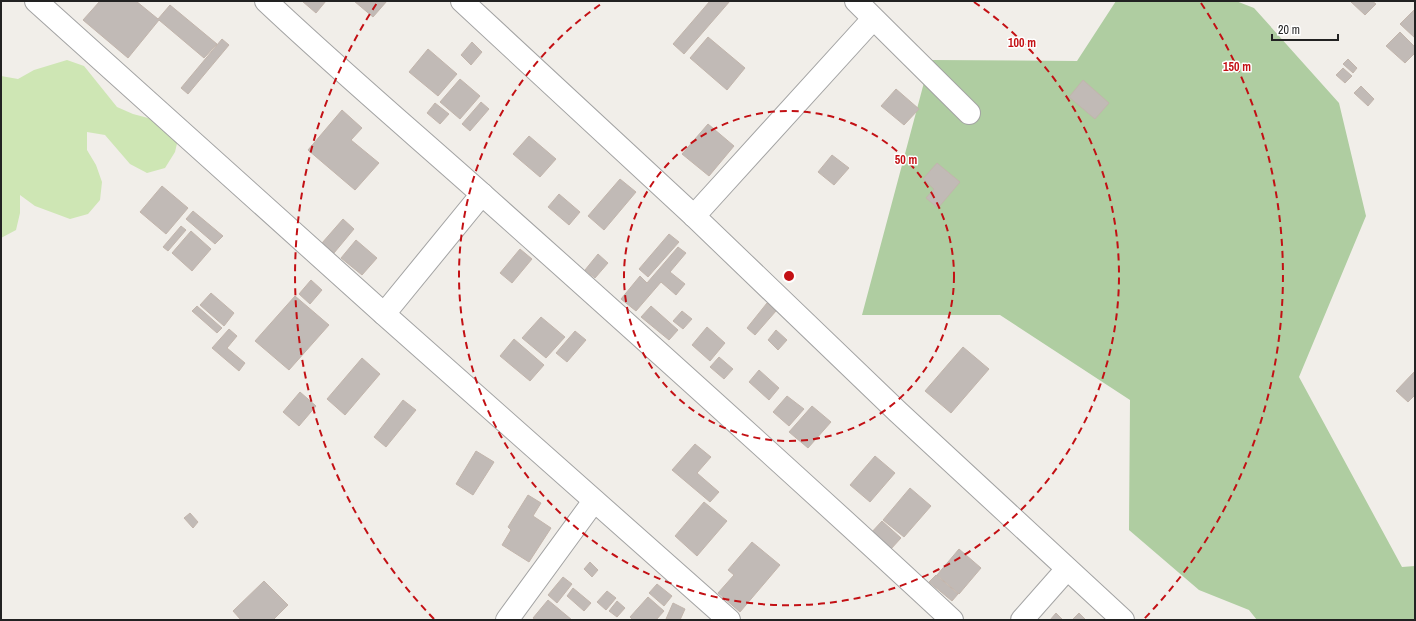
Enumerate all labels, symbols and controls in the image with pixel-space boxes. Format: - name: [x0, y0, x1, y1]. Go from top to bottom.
- scale bar: [1272, 16, 1338, 42]
- text: 20 m: [1278, 22, 1300, 38]
- text: 100 m: [1008, 35, 1036, 51]
- text: 150 m: [1223, 59, 1251, 75]
- text: 50 m: [895, 152, 917, 168]
- centre of rings: [782, 269, 796, 283]

